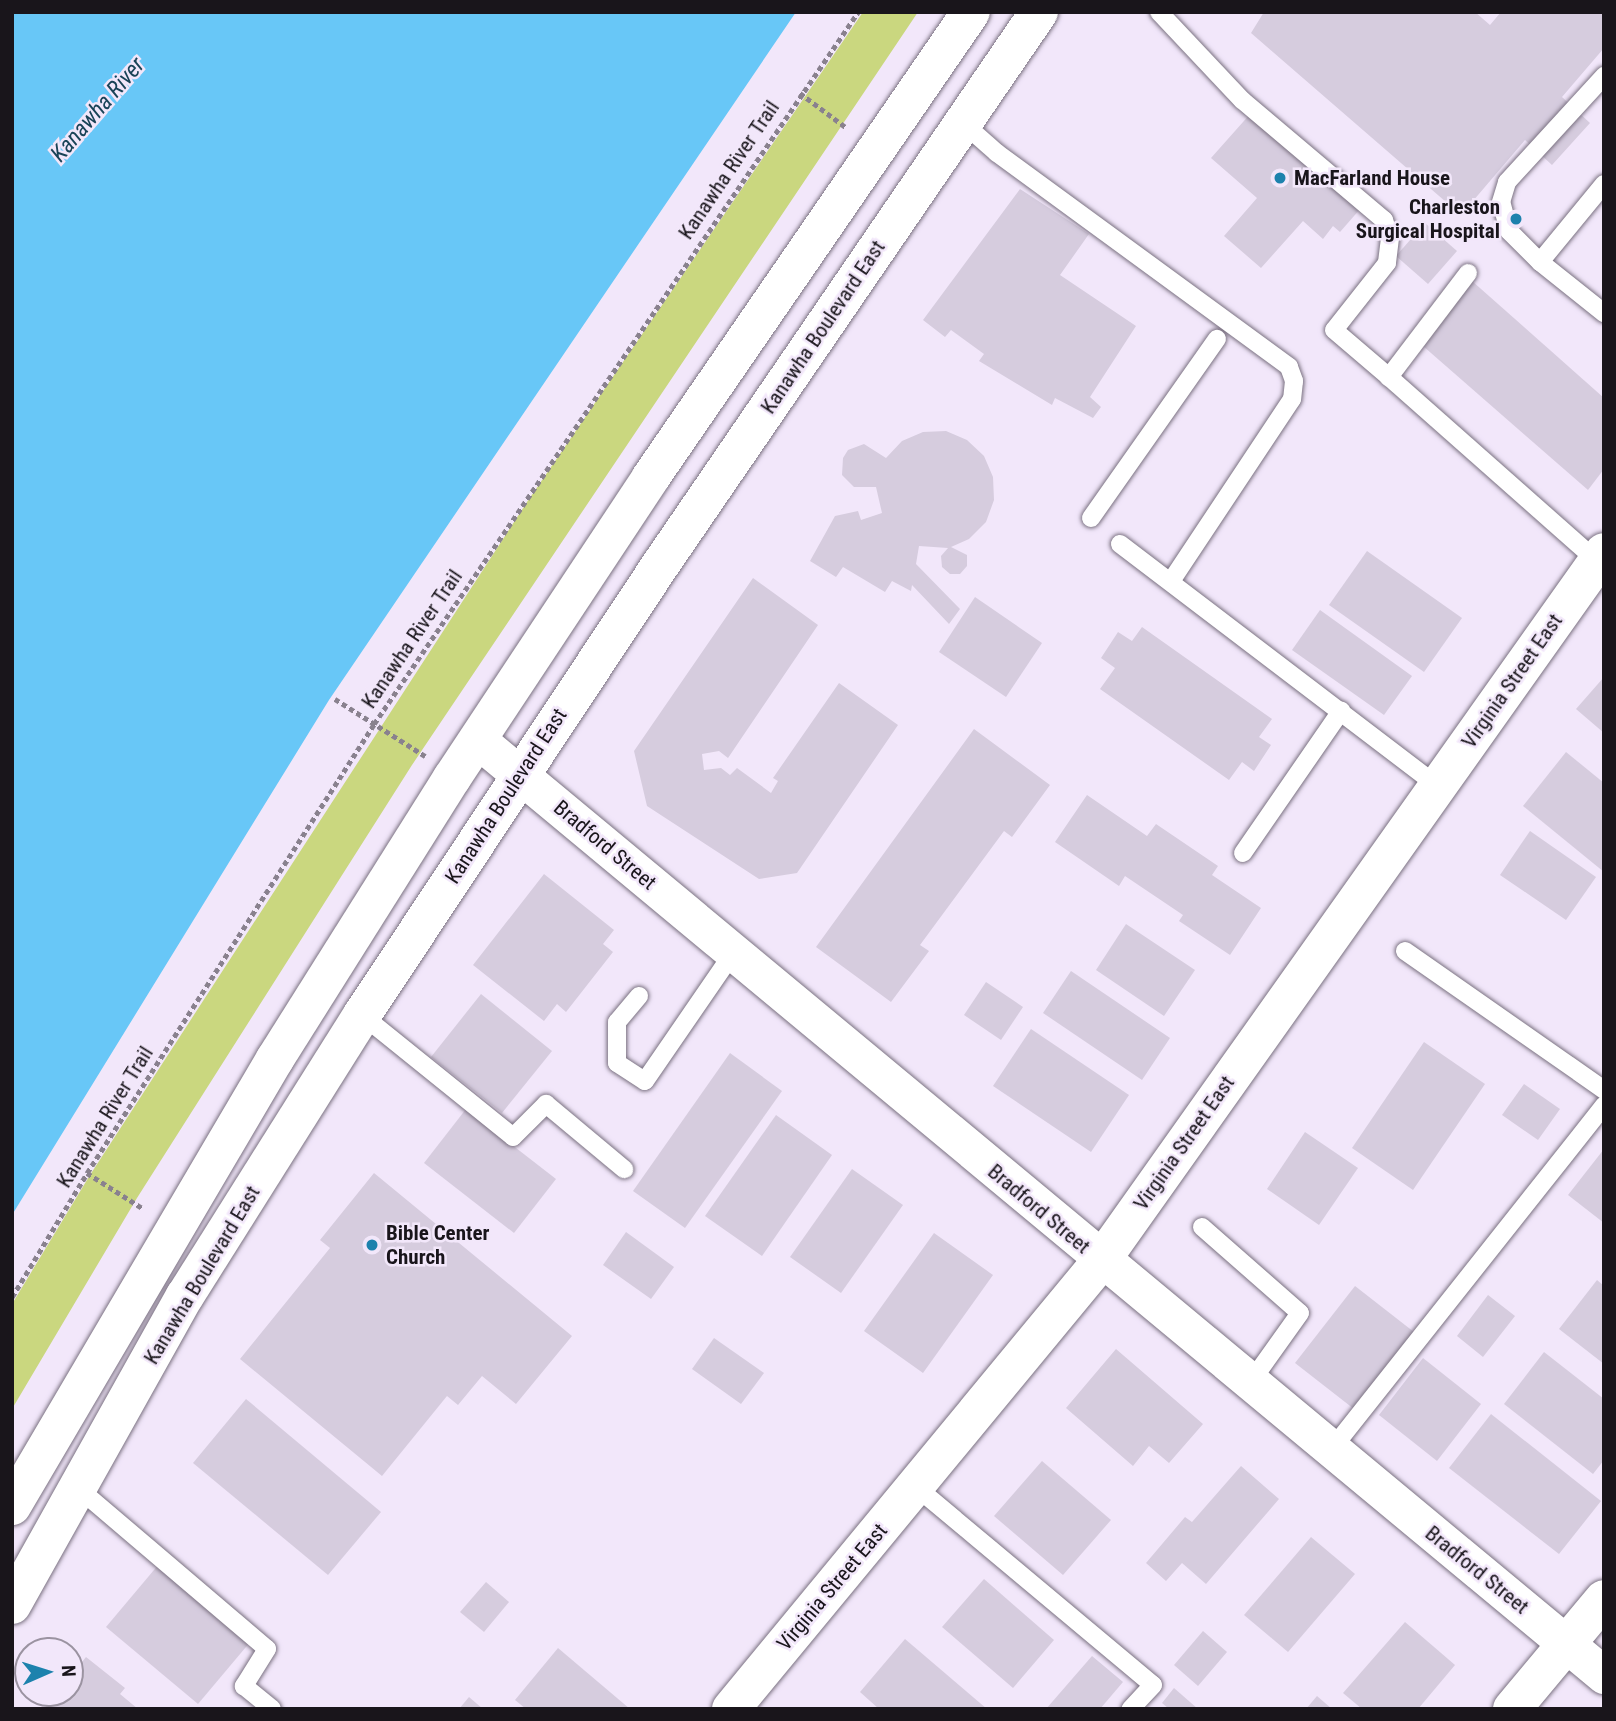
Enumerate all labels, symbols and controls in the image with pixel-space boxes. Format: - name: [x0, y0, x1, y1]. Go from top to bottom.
- water label: Kanawha River: [45, 52, 151, 168]
- street label: Kanawha River Trail: [673, 96, 785, 244]
- place label: MacFarland House: [1294, 165, 1450, 191]
- marker: MacFarland House: [1272, 170, 1288, 186]
- place label: Charleston Surgical Hospital: [1356, 194, 1500, 244]
- marker: Charleston Surgical Hospital: [1506, 209, 1526, 229]
- street label: Kanawha Boulevard East: [756, 236, 890, 418]
- street label: Kanawha River Trail: [356, 565, 468, 713]
- street label: Virginia Street East: [1456, 609, 1568, 753]
- street label: Kanawha Boulevard East: [440, 704, 572, 888]
- street label: Bradford Street: [549, 795, 661, 895]
- street label: Kanawha River Trail: [51, 1042, 159, 1192]
- street label: Virginia Street East: [1128, 1071, 1240, 1215]
- street label: Bradford Street: [983, 1159, 1095, 1259]
- street label: Kanawha Boulevard East: [139, 1181, 265, 1369]
- place label: Bible Center Church: [386, 1220, 489, 1270]
- marker: Bible Center Church: [364, 1237, 380, 1253]
- street label: Virginia Street East: [772, 1518, 892, 1656]
- street label: Bradford Street: [1420, 1521, 1534, 1619]
- north arrow: [14, 1637, 84, 1707]
- text: N: [57, 1665, 80, 1677]

